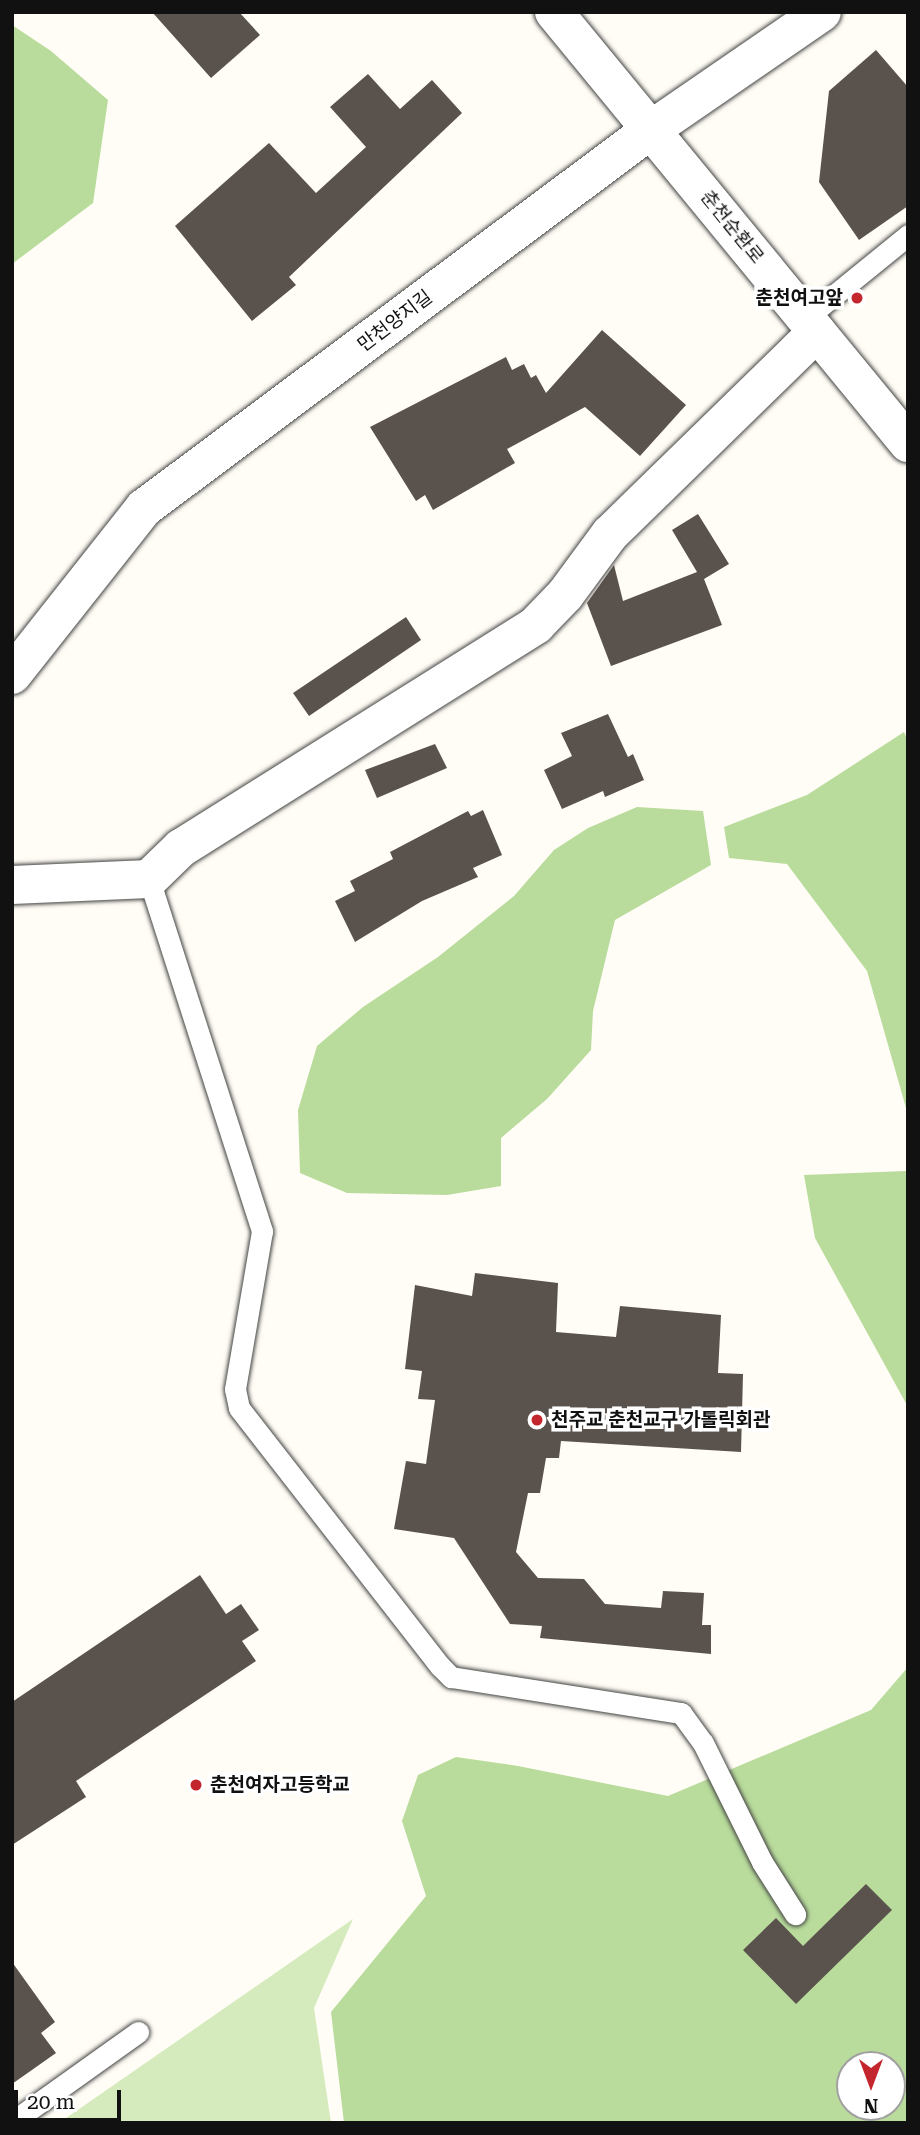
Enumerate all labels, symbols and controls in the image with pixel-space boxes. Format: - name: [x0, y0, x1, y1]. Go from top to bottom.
- street label: 춘천순환로: [696, 186, 768, 268]
- street label: 만천양지길: [353, 286, 437, 356]
- place label: 춘천여고앞: [756, 287, 843, 309]
- marker: 춘천여고앞: [849, 290, 865, 306]
- place label: 천주교 춘천교구 가톨릭회관: [551, 1409, 770, 1431]
- marker: 천주교 춘천교구 가톨릭회관: [529, 1412, 545, 1428]
- place label: 춘천여자고등학교: [210, 1774, 350, 1796]
- marker: 춘천여자고등학교: [188, 1777, 204, 1793]
- north arrow: [836, 2051, 906, 2121]
- scale bar: [18, 2076, 124, 2120]
- text: 20 m: [27, 2090, 75, 2114]
- text: N: [864, 2094, 878, 2117]

